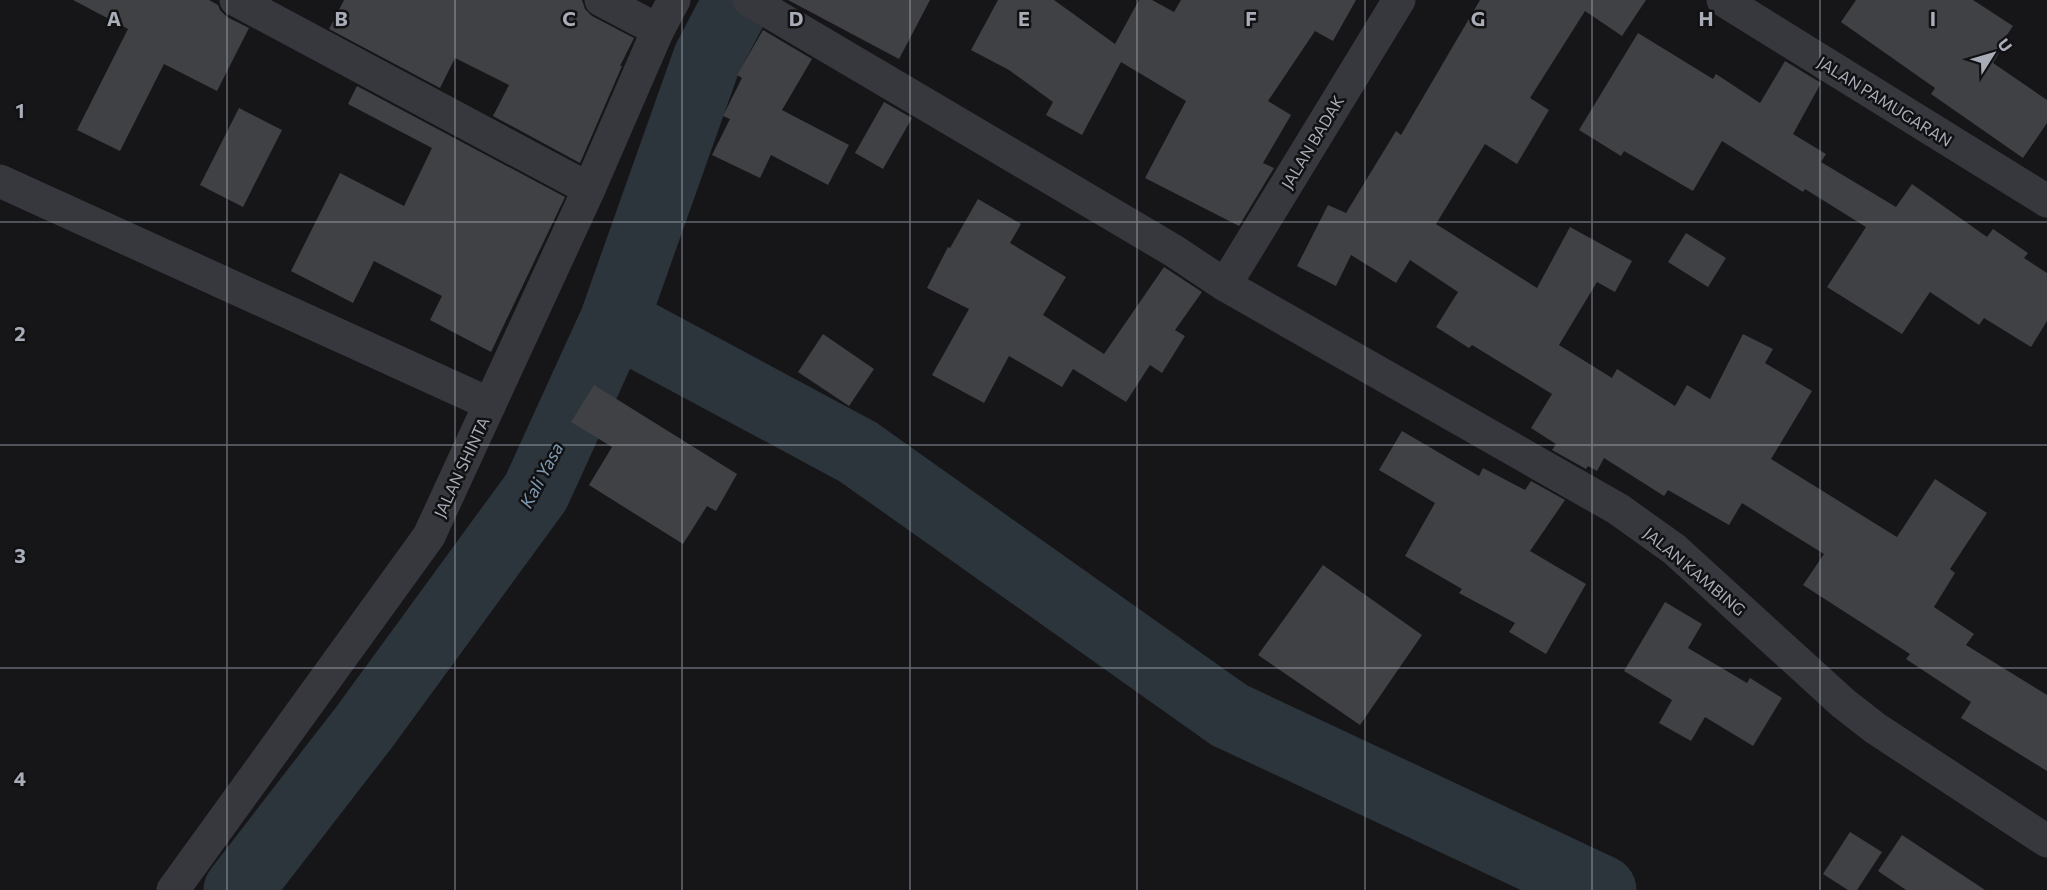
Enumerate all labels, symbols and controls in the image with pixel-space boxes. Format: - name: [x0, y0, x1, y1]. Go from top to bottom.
- text: A: [107, 6, 121, 30]
- text: B: [334, 6, 348, 30]
- text: C: [562, 6, 576, 30]
- text: D: [789, 6, 803, 30]
- text: E: [1018, 6, 1030, 30]
- text: F: [1245, 6, 1257, 30]
- text: G: [1471, 6, 1485, 30]
- text: H: [1699, 6, 1714, 30]
- text: I: [1930, 6, 1936, 30]
- north arrow: [1963, 24, 2023, 84]
- text: U: [1994, 34, 2016, 55]
- street label: JALAN PAMUGARAN: [1814, 52, 1956, 150]
- street label: JALAN BADAK: [1277, 92, 1347, 192]
- text: 1: [15, 98, 25, 122]
- text: 2: [14, 321, 26, 345]
- street label: JALAN SHINTA: [429, 414, 493, 520]
- water label: Kali Yasa: [515, 438, 567, 512]
- street label: JALAN KAMBING: [1640, 523, 1750, 619]
- text: 3: [14, 543, 26, 567]
- text: 4: [14, 766, 26, 790]

